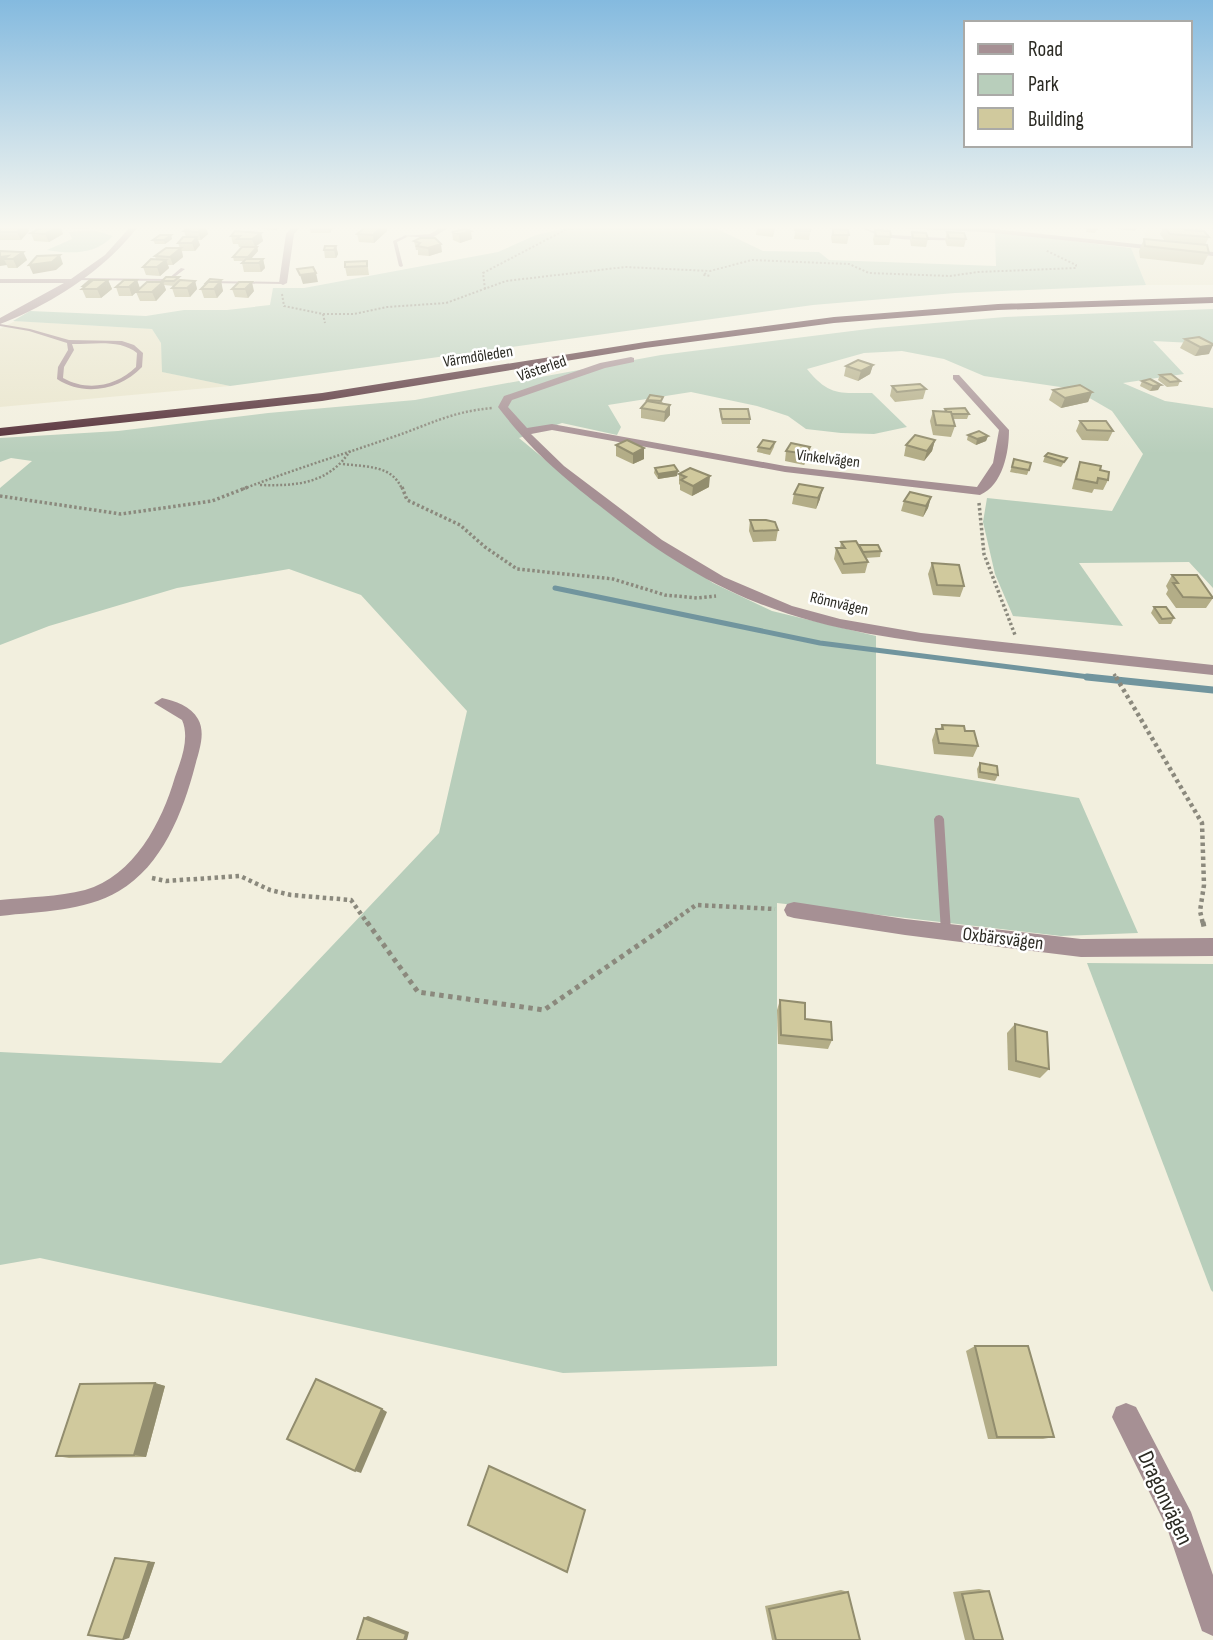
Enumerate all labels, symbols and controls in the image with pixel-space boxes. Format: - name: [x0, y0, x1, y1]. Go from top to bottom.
- legend: [964, 21, 1192, 147]
- text: Road: [1028, 37, 1063, 62]
- text: Park: [1028, 72, 1059, 97]
- text: Building: [1028, 107, 1084, 132]
- street label: Värmdöleden: [442, 342, 514, 372]
- street label: Västerled: [515, 352, 569, 386]
- street label: Vinkelvägen: [795, 446, 861, 472]
- street label: Rönnvägen: [808, 588, 870, 620]
- street label: Oxbärsvägen: [961, 923, 1045, 955]
- street label: Dragonvägen: [1131, 1447, 1199, 1549]

